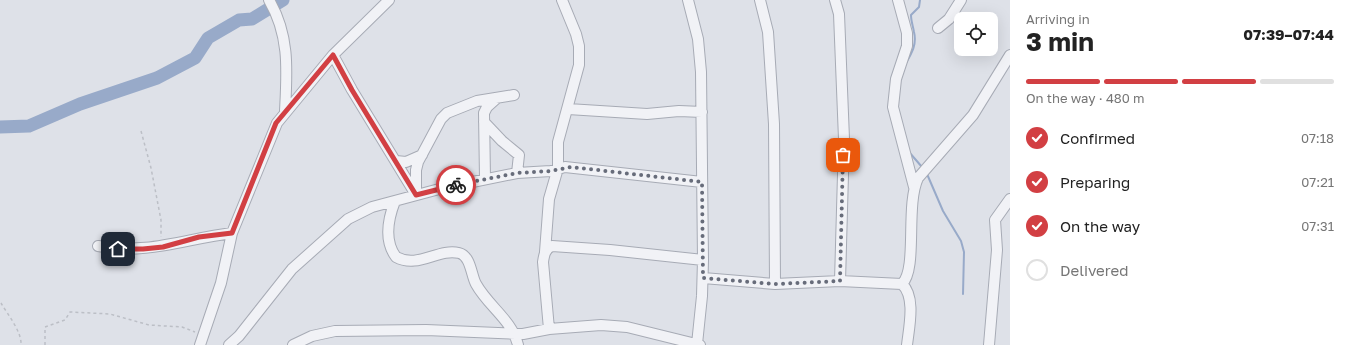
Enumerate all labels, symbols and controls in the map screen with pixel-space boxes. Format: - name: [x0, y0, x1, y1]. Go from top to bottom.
- text: Arriving in: [1026, 11, 1090, 27]
- map controls: [954, 12, 998, 56]
- button: locate: [954, 12, 998, 56]
- text: 07:39–07:44: [1243, 25, 1334, 43]
- text: 3 min: [1026, 26, 1094, 57]
- text: On the way · 480 m: [1026, 90, 1145, 106]
- icon: check: [1026, 127, 1048, 149]
- text: Confirmed: [1060, 129, 1135, 147]
- text: 07:18: [1301, 130, 1334, 146]
- pin: [826, 138, 860, 172]
- icon: bag: [832, 144, 854, 166]
- courier: [436, 165, 476, 205]
- icon: check: [1026, 171, 1048, 193]
- text: Preparing: [1060, 173, 1130, 191]
- icon: bike: [445, 174, 467, 196]
- text: 07:21: [1301, 174, 1334, 190]
- icon: check: [1026, 215, 1048, 237]
- text: On the way: [1060, 217, 1140, 235]
- text: 07:31: [1301, 218, 1334, 234]
- pin: [101, 232, 135, 266]
- icon: home: [107, 238, 129, 260]
- text: Delivered: [1060, 261, 1128, 279]

